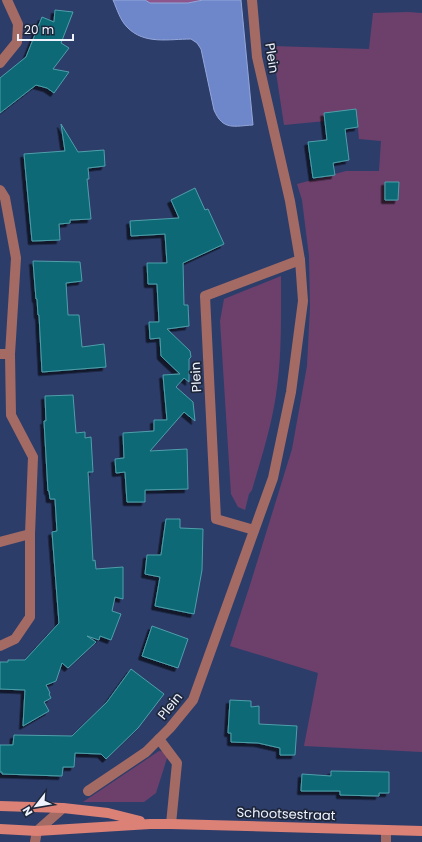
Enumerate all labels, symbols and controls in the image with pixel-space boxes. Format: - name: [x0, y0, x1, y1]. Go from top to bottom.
- scale bar: [18, 16, 73, 42]
- text: 20 m: [24, 21, 54, 38]
- street label: Plein: [260, 42, 284, 74]
- street label: Plein: [186, 361, 206, 393]
- street label: Plein: [153, 688, 187, 724]
- north arrow: [16, 786, 56, 826]
- text: N: [18, 803, 36, 819]
- street label: Schootsestraat: [236, 803, 336, 825]

